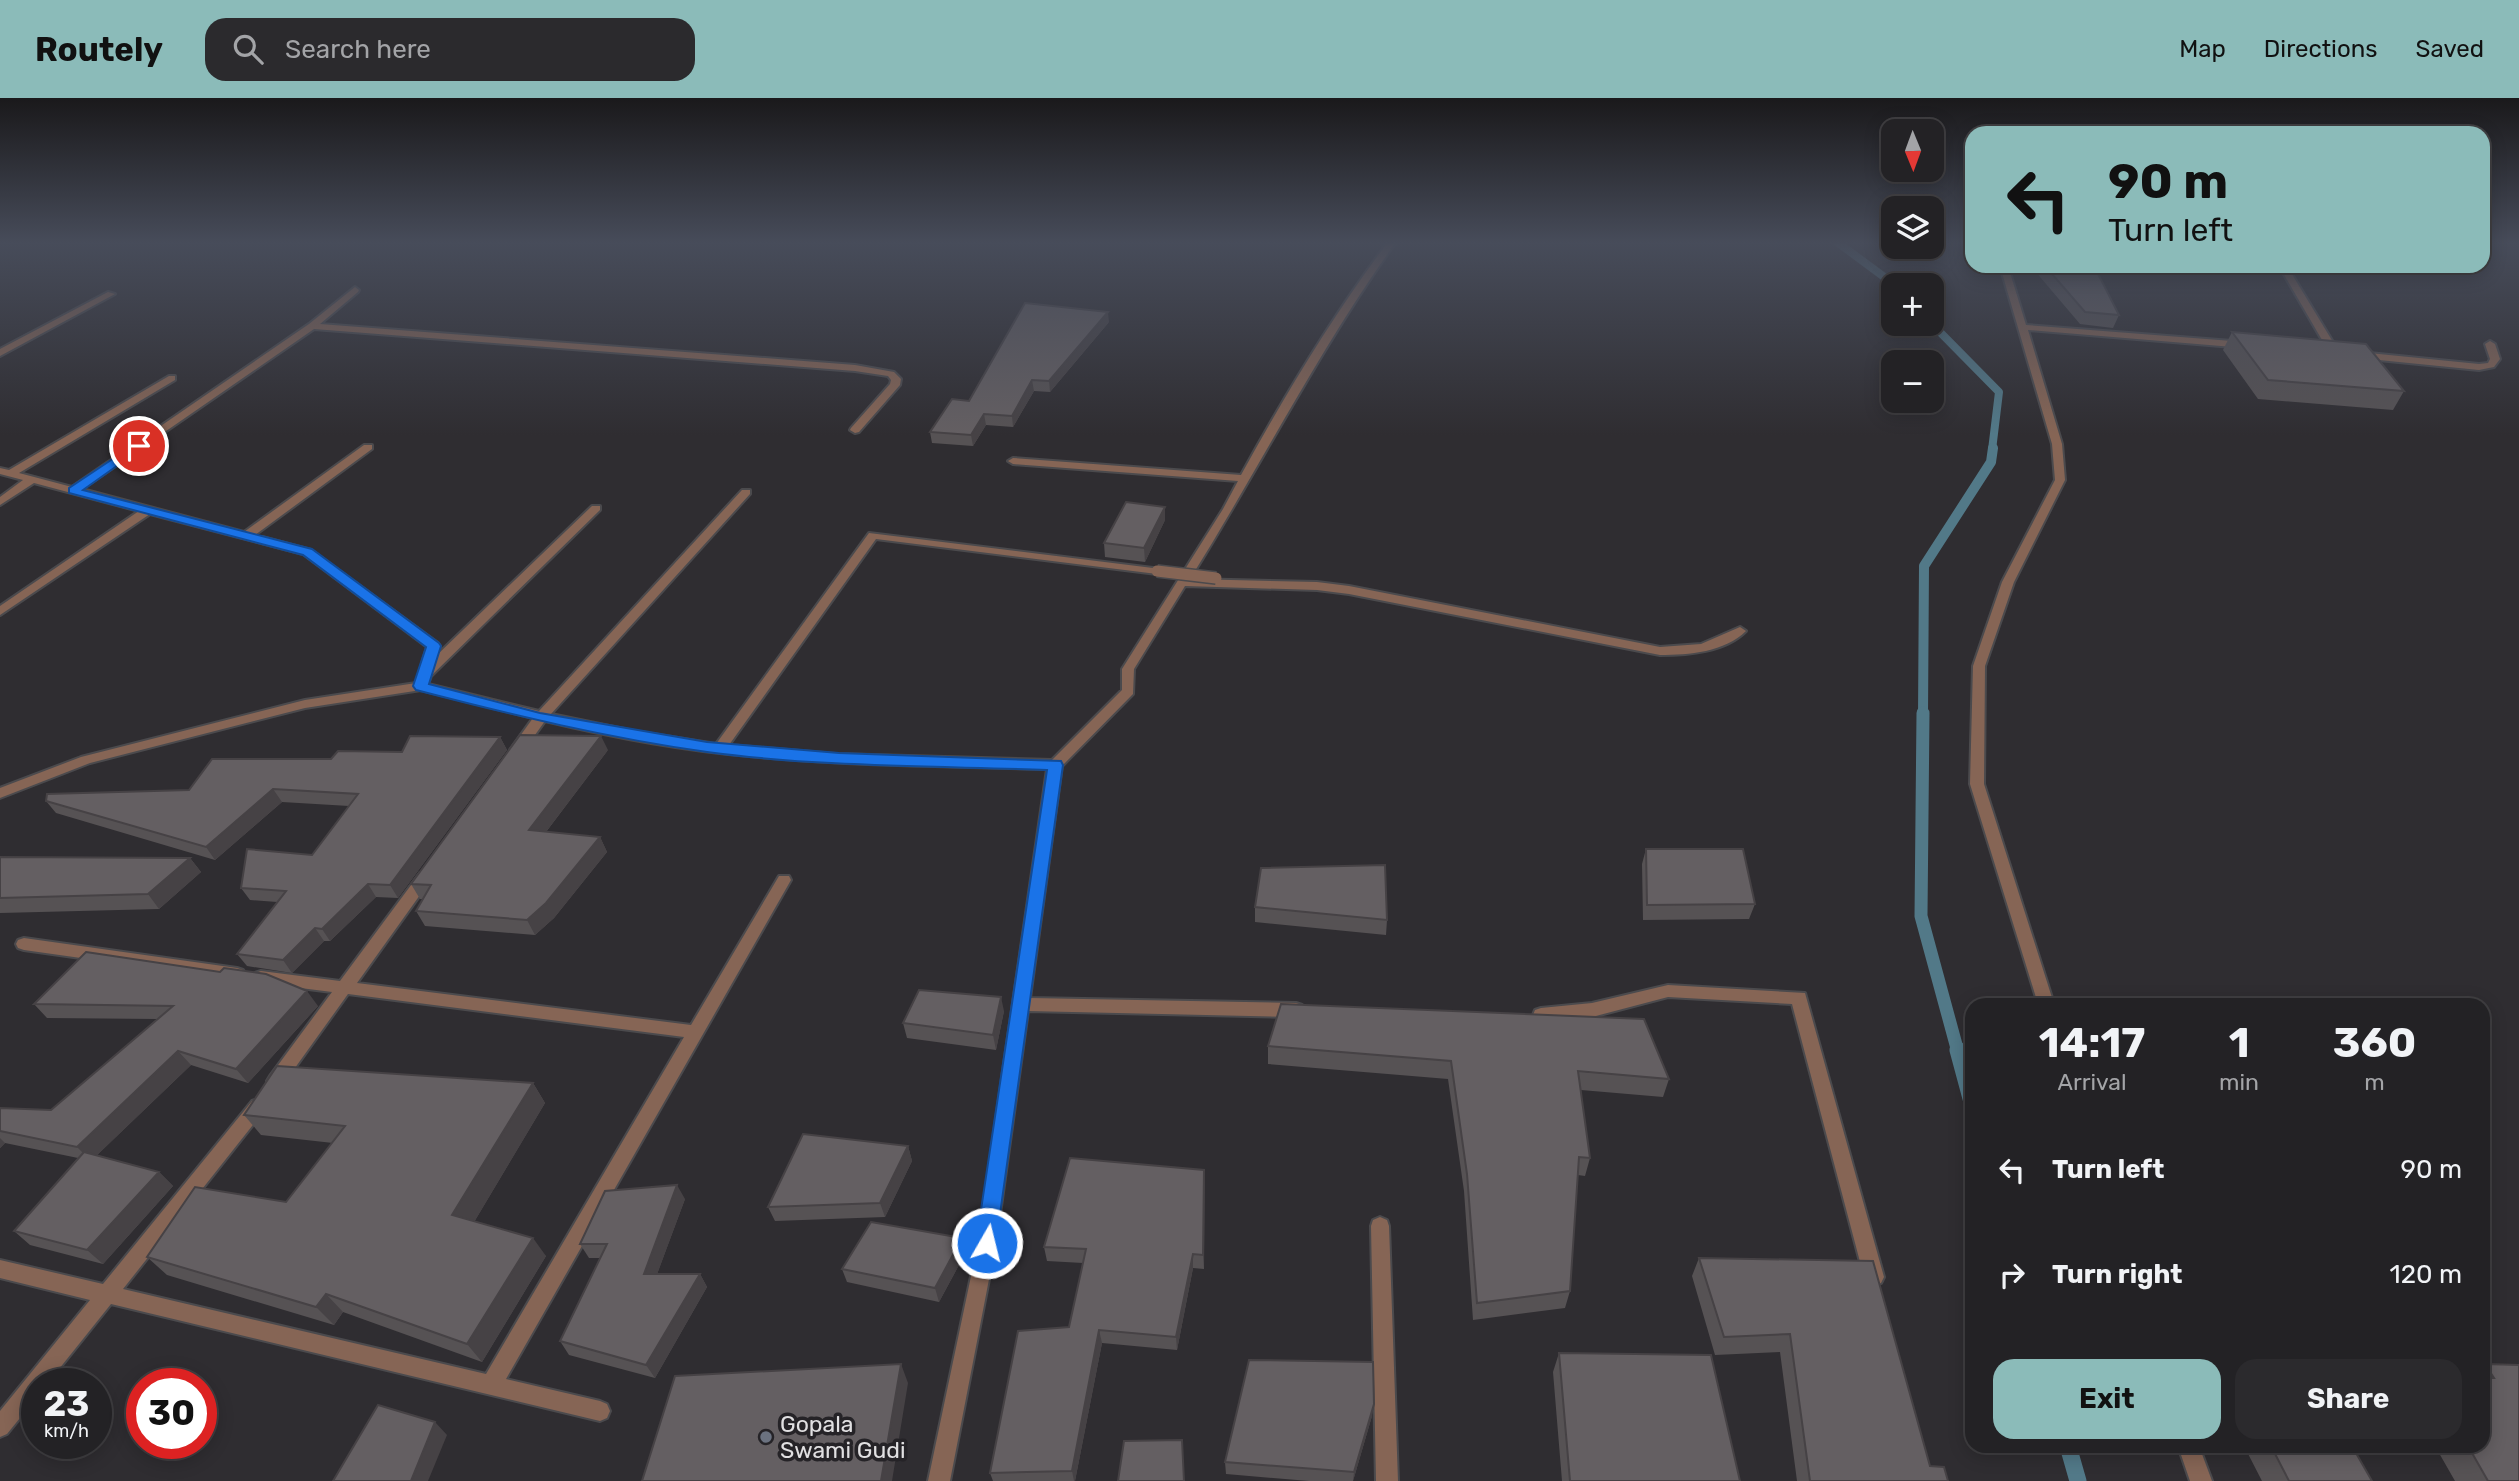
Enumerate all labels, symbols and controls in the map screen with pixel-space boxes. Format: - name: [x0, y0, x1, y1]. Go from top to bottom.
- search box: [205, 18, 695, 81]
- text: Routely: [35, 30, 163, 69]
- icon: search: [229, 30, 267, 68]
- text: Search here: [285, 34, 431, 65]
- text: Map: [2179, 35, 2226, 63]
- text: Directions: [2264, 35, 2377, 63]
- text: Saved: [2415, 35, 2484, 63]
- north arrow: [1881, 119, 1944, 182]
- map controls: [1881, 119, 1944, 413]
- text: 90 m: [2108, 152, 2228, 210]
- icon: left: [1993, 154, 2084, 245]
- button: layers: [1881, 196, 1944, 259]
- text: Turn left: [2108, 211, 2233, 249]
- button: +: [1881, 273, 1944, 336]
- button: −: [1881, 350, 1944, 413]
- pin: [109, 416, 169, 476]
- icon: arrive: [120, 427, 158, 465]
- text: 14:17: [2039, 1018, 2145, 1068]
- text: 1: [2229, 1018, 2250, 1068]
- text: 360: [2333, 1018, 2416, 1068]
- text: Arrival: [2058, 1068, 2127, 1096]
- text: min: [2219, 1068, 2259, 1096]
- text: m: [2364, 1068, 2385, 1096]
- icon: left: [1993, 1151, 2031, 1189]
- text: Turn left: [2052, 1154, 2164, 1185]
- text: 90 m: [2401, 1154, 2462, 1185]
- position arrow: [950, 1206, 1024, 1280]
- icon: right: [1993, 1256, 2031, 1294]
- text: Turn right: [2052, 1259, 2182, 1290]
- text: 120 m: [2390, 1259, 2462, 1290]
- button: Exit: [1993, 1359, 2221, 1439]
- button: Share: [2235, 1359, 2462, 1439]
- speed limit sign: 30: [126, 1368, 217, 1459]
- text: 23: [44, 1383, 89, 1425]
- place label: Gopala Swami Gudi: [780, 1410, 906, 1464]
- text: km/h: [44, 1420, 89, 1442]
- marker: Gopala Swami Gudi: [758, 1429, 774, 1445]

